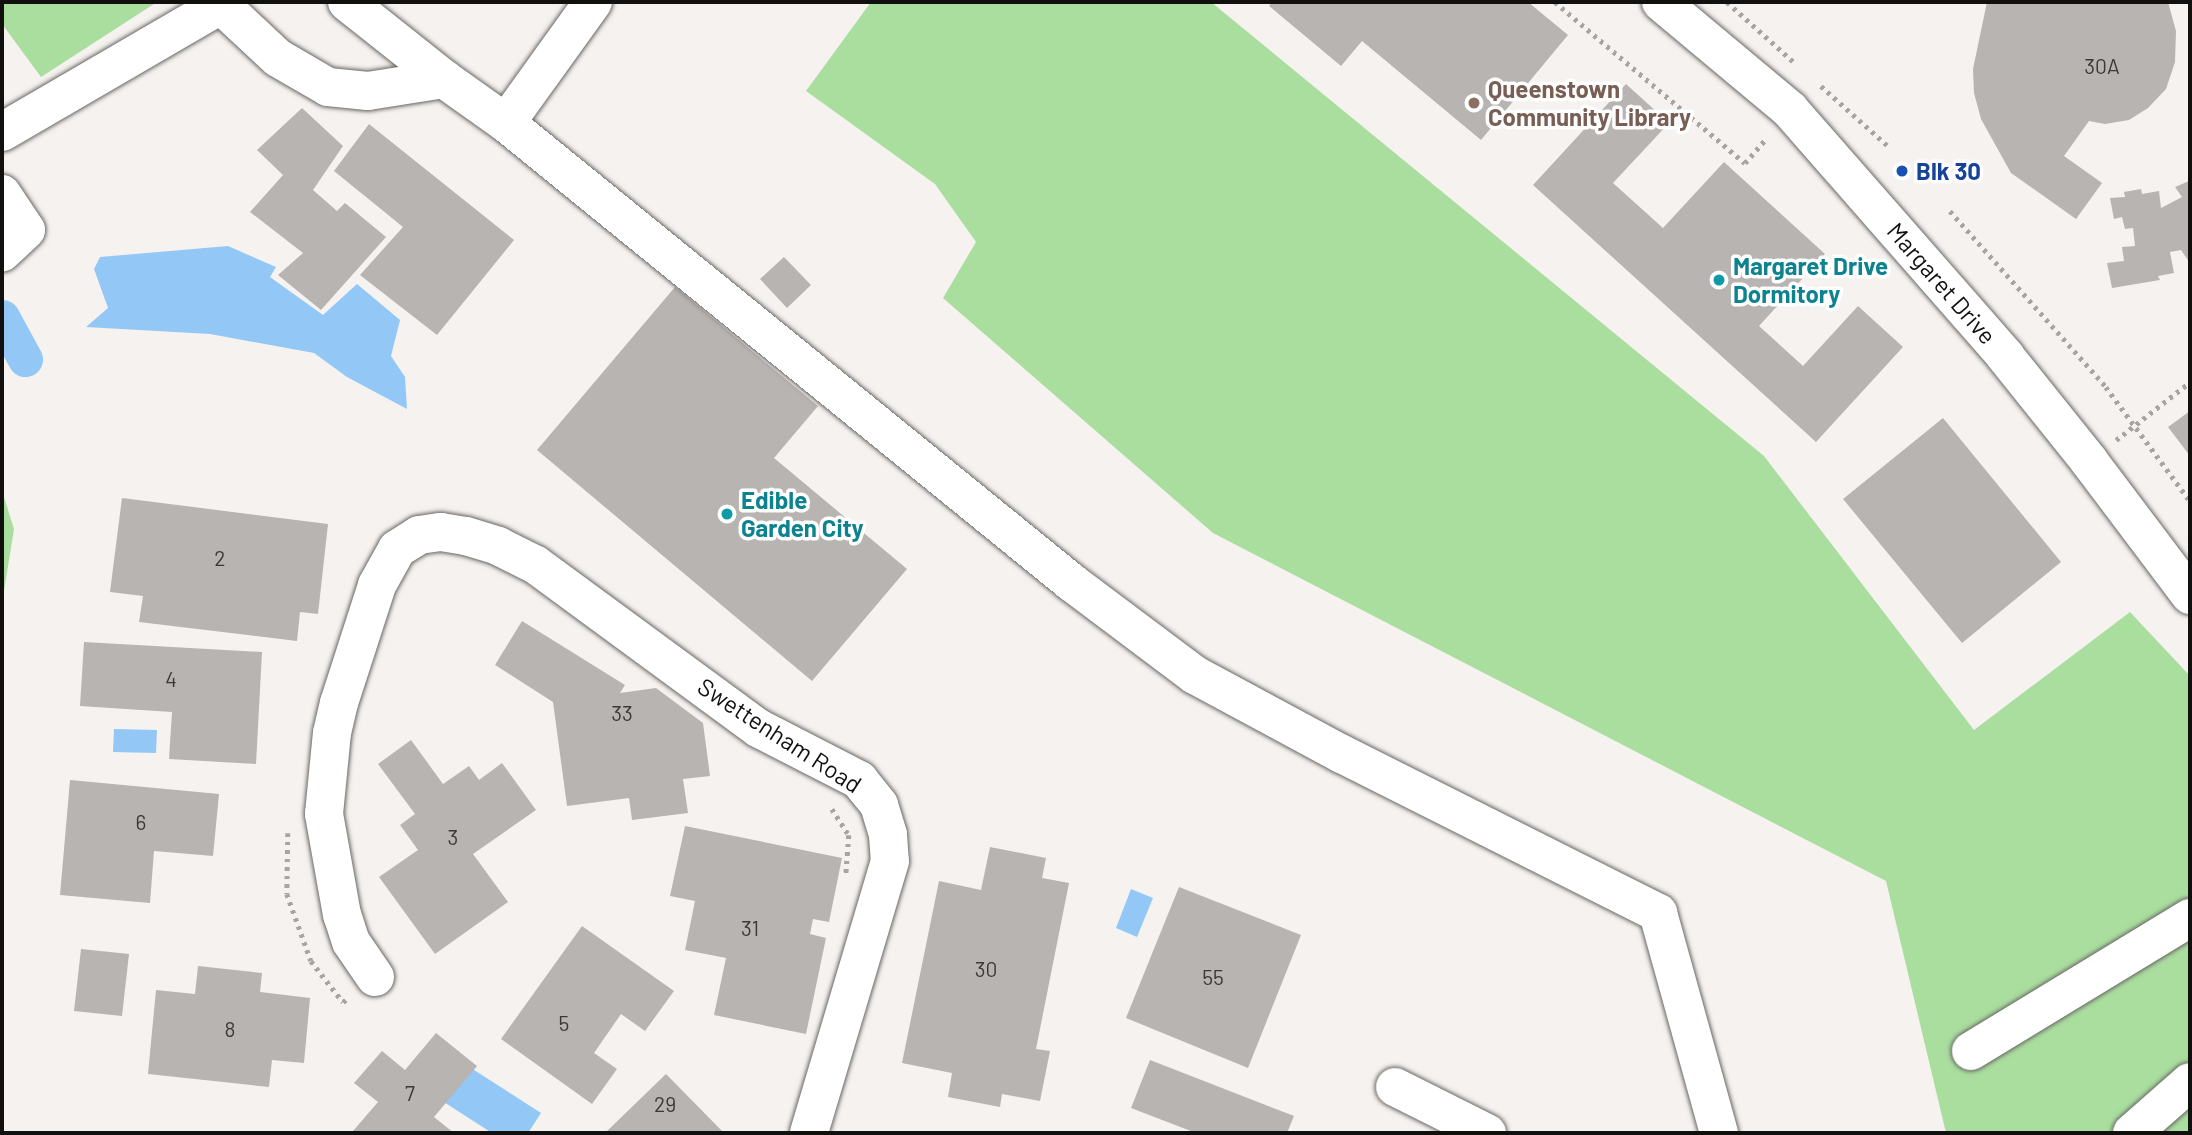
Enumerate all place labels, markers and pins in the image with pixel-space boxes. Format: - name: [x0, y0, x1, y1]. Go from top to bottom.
- place label: Queenstown Community Library: [1488, 75, 1691, 131]
- marker: Queenstown Community Library: [1466, 95, 1482, 111]
- place label: Blk 30: [1916, 157, 1981, 185]
- marker: Blk 30: [1894, 163, 1910, 179]
- place label: Margaret Drive Dormitory: [1733, 252, 1888, 308]
- marker: Margaret Drive Dormitory: [1711, 272, 1727, 288]
- place label: Edible Garden City: [741, 486, 864, 542]
- marker: Edible Garden City: [719, 506, 735, 522]

